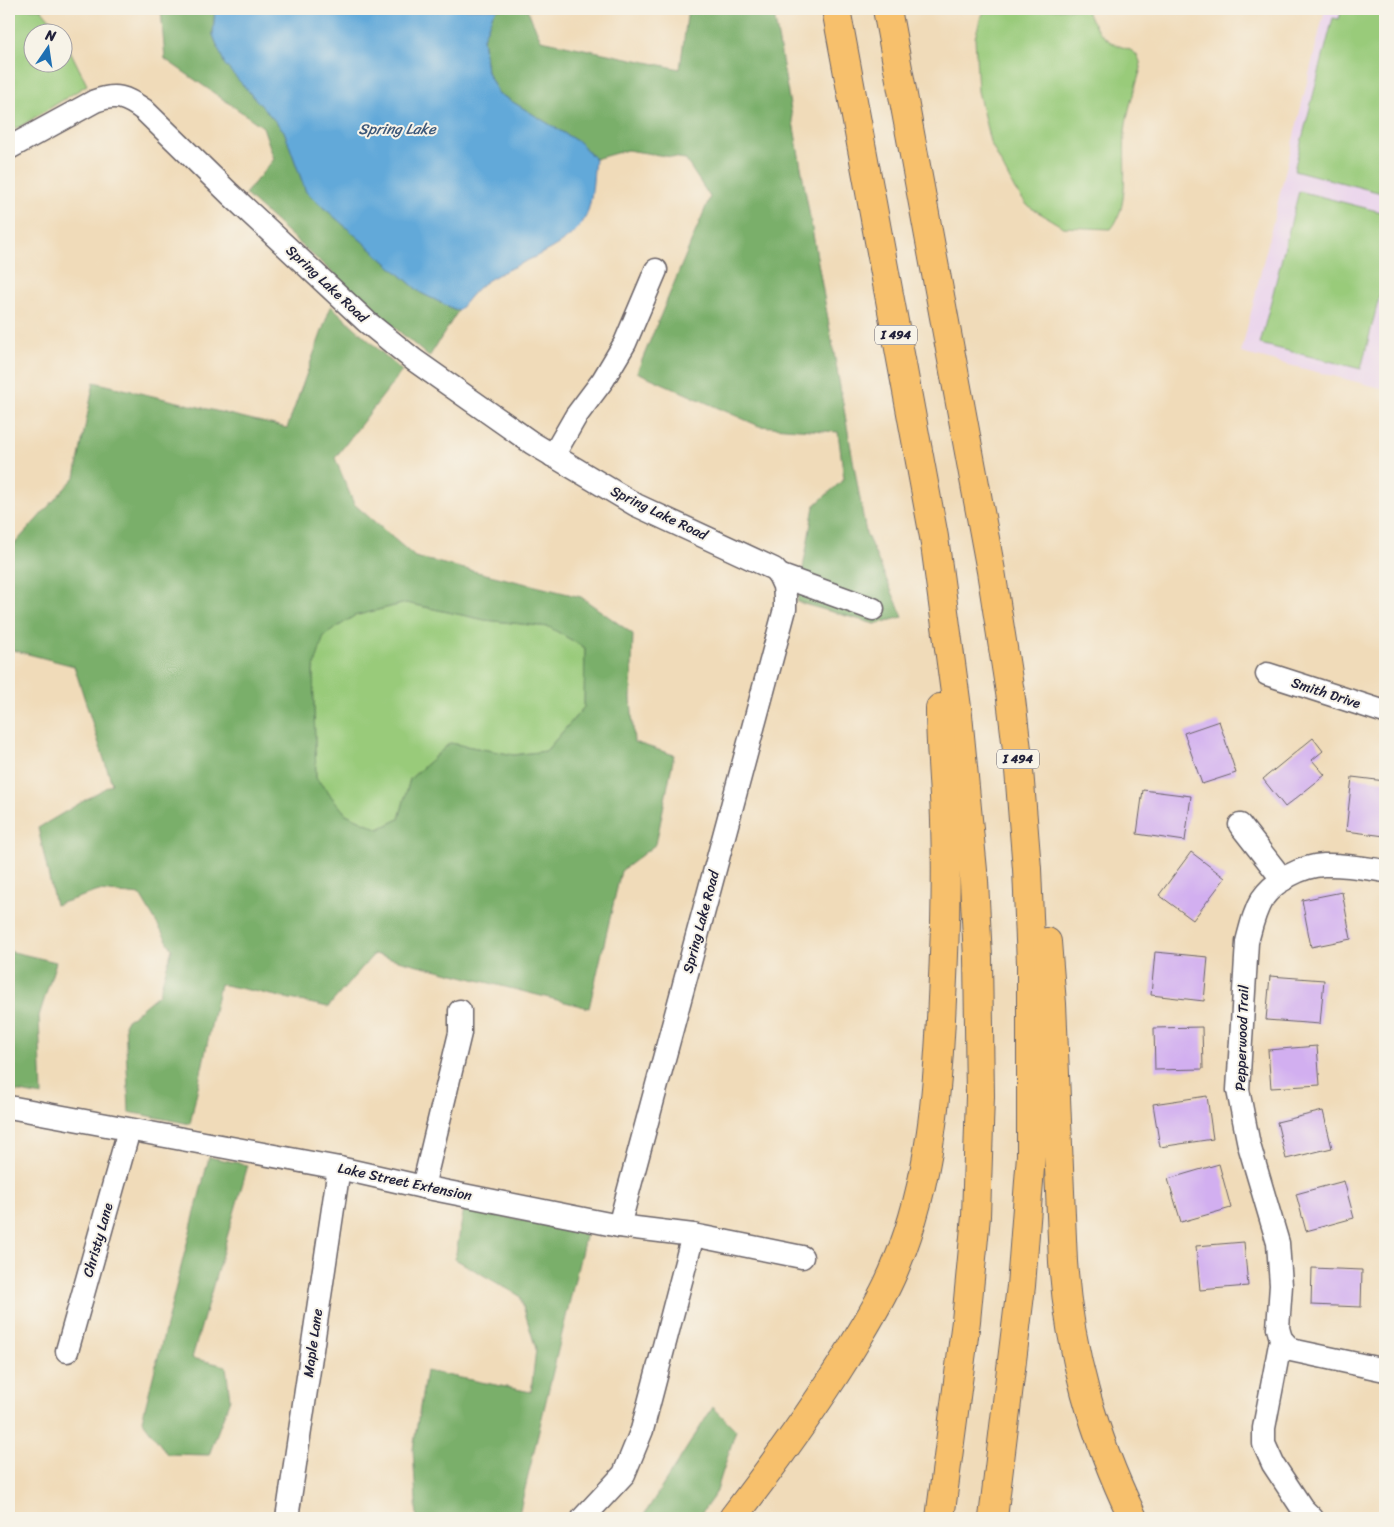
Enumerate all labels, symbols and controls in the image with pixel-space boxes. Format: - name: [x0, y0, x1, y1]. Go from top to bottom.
- north arrow: [22, 22, 72, 72]
- text: N: [42, 22, 59, 49]
- water label: Spring Lake: [359, 116, 437, 142]
- street label: Spring Lake Road: [280, 239, 375, 330]
- road number: I 494: [875, 326, 917, 344]
- street label: Spring Lake Road: [606, 479, 713, 548]
- street label: Smith Drive: [1288, 670, 1364, 716]
- road number: I 494: [997, 750, 1039, 769]
- street label: Spring Lake Road: [675, 866, 727, 976]
- street label: Pepperwood Trail: [1228, 984, 1256, 1091]
- street label: Lake Street Extension: [336, 1156, 475, 1208]
- street label: Christy Lane: [75, 1200, 121, 1280]
- street label: Maple Lane: [296, 1307, 330, 1379]

